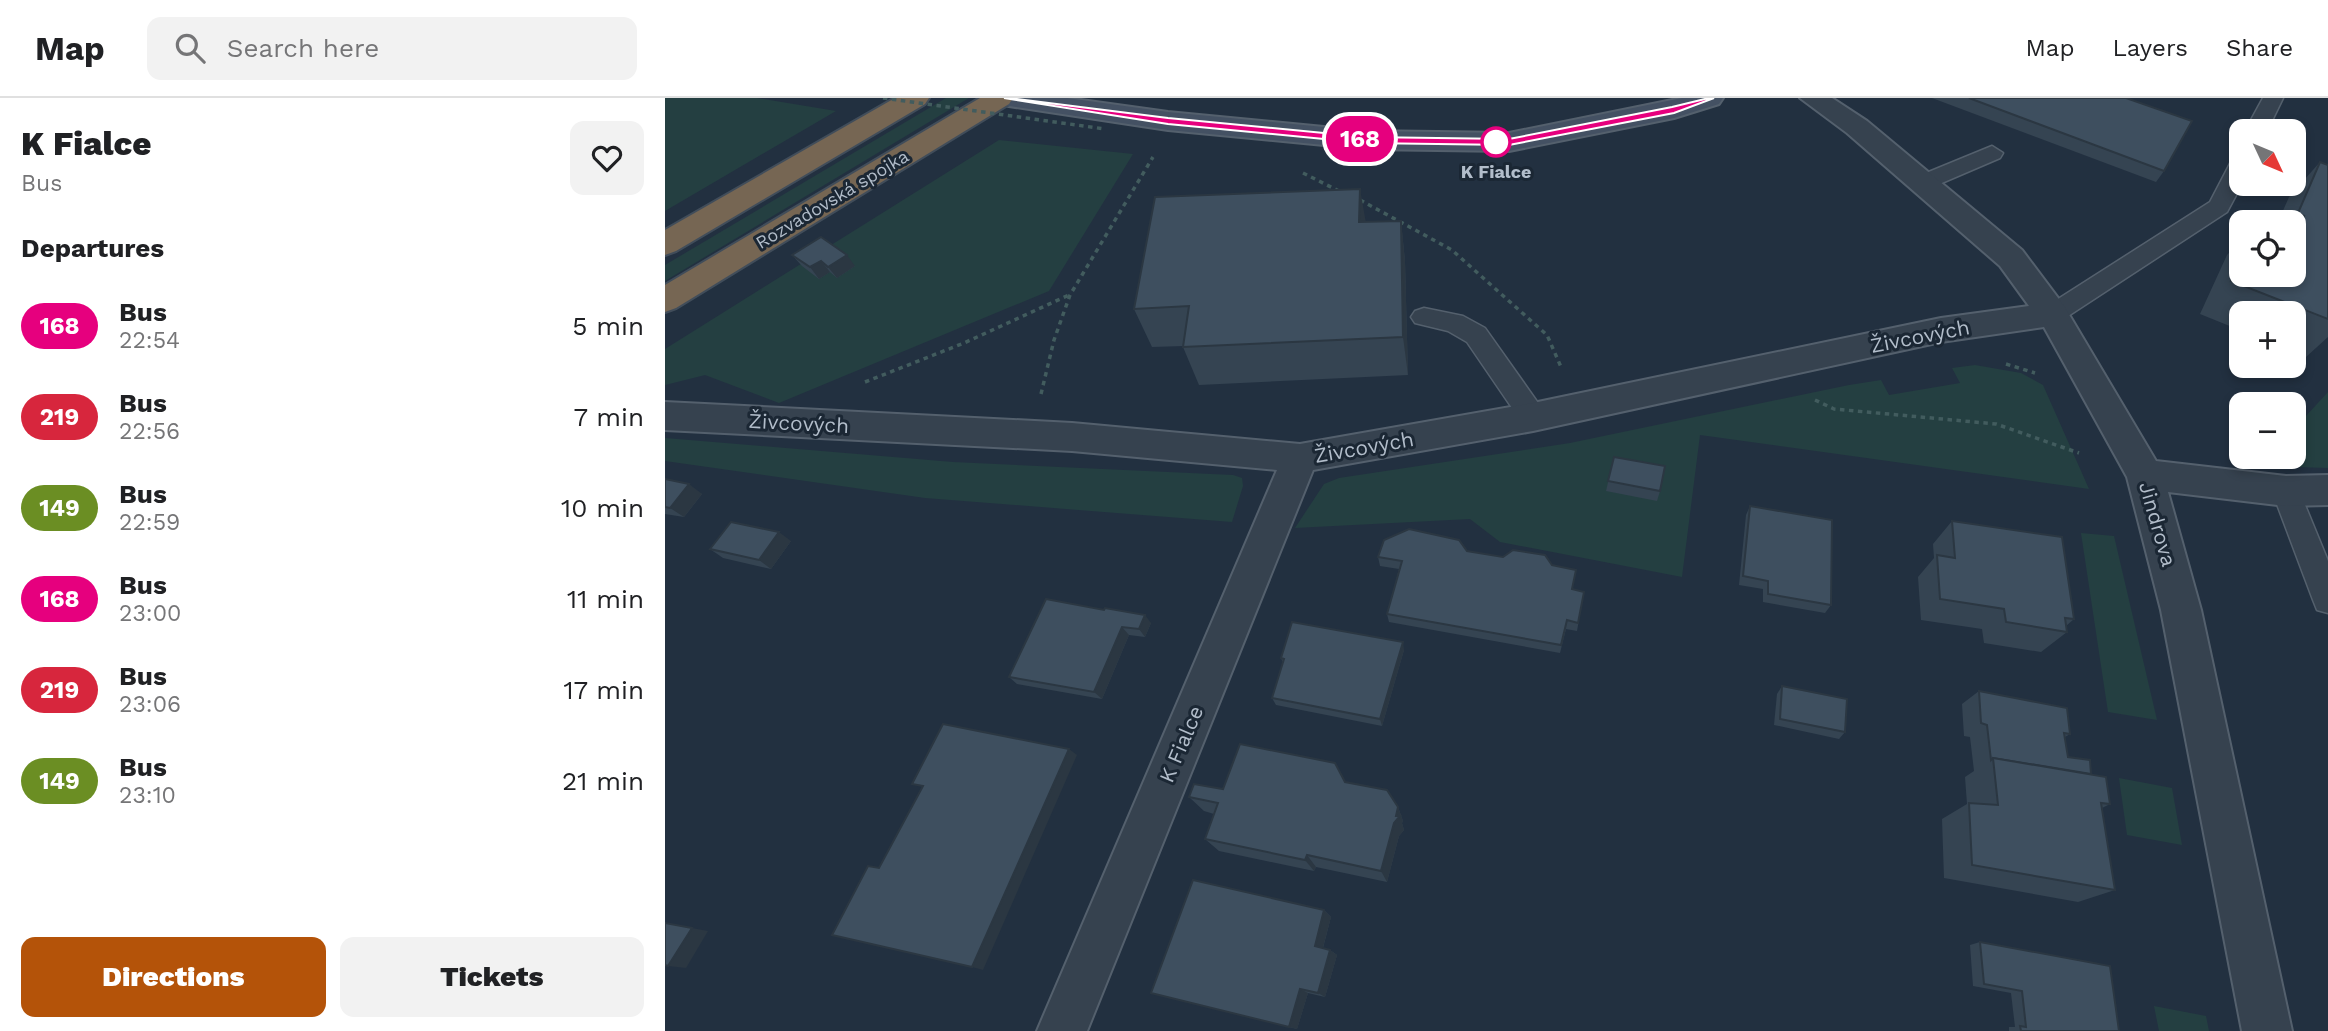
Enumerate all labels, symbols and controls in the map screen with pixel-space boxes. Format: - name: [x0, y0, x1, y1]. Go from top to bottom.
- search box: [147, 17, 637, 80]
- text: Map: [35, 29, 105, 68]
- icon: search: [171, 29, 209, 67]
- text: Search here: [227, 33, 379, 63]
- text: Map: [2026, 34, 2074, 62]
- text: Layers: [2112, 34, 2188, 62]
- text: Share: [2226, 34, 2293, 62]
- line badge: 168: [1320, 116, 1400, 162]
- north arrow: [2229, 119, 2307, 196]
- map controls: [2229, 119, 2306, 469]
- button: heart: [570, 121, 644, 195]
- text: K Fialce: [21, 124, 151, 163]
- text: 168: [1340, 125, 1380, 153]
- marker: K Fialce: [1481, 127, 1511, 157]
- street label: Rozvadovská spojka: [752, 145, 912, 253]
- place label: K Fialce: [1461, 161, 1531, 182]
- text: Bus: [21, 170, 62, 197]
- button: locate: [2229, 210, 2306, 287]
- text: Departures: [21, 233, 164, 263]
- text: Bus: [119, 297, 167, 327]
- button: +: [2229, 301, 2306, 378]
- text: 5 min: [572, 311, 644, 341]
- text: 168: [39, 312, 80, 340]
- street label: Živcových: [1868, 314, 1972, 358]
- text: 22:54: [119, 327, 180, 354]
- text: Bus: [119, 388, 167, 418]
- button: −: [2229, 392, 2306, 469]
- text: 7 min: [574, 402, 644, 432]
- text: 219: [40, 403, 79, 431]
- street label: Živcových: [748, 408, 850, 438]
- text: 22:56: [119, 418, 180, 445]
- street label: Živcových: [1312, 426, 1416, 468]
- text: Bus: [119, 479, 167, 509]
- street label: Jindrova: [2134, 479, 2182, 569]
- text: 10 min: [561, 493, 644, 523]
- text: 149: [39, 494, 80, 522]
- text: 22:59: [119, 509, 180, 536]
- text: Bus: [119, 570, 167, 600]
- text: 11 min: [567, 584, 644, 614]
- text: 168: [39, 585, 80, 613]
- text: 23:00: [119, 600, 181, 627]
- text: Bus: [119, 661, 167, 691]
- text: 17 min: [563, 675, 644, 705]
- text: 219: [40, 676, 79, 704]
- text: 23:06: [119, 691, 181, 718]
- street label: K Fialce: [1154, 702, 1208, 786]
- text: Bus: [119, 752, 167, 782]
- text: 21 min: [562, 766, 644, 796]
- text: 149: [39, 767, 80, 795]
- text: 23:10: [119, 782, 176, 809]
- button: Directions: [21, 937, 326, 1017]
- button: Tickets: [340, 937, 644, 1017]

